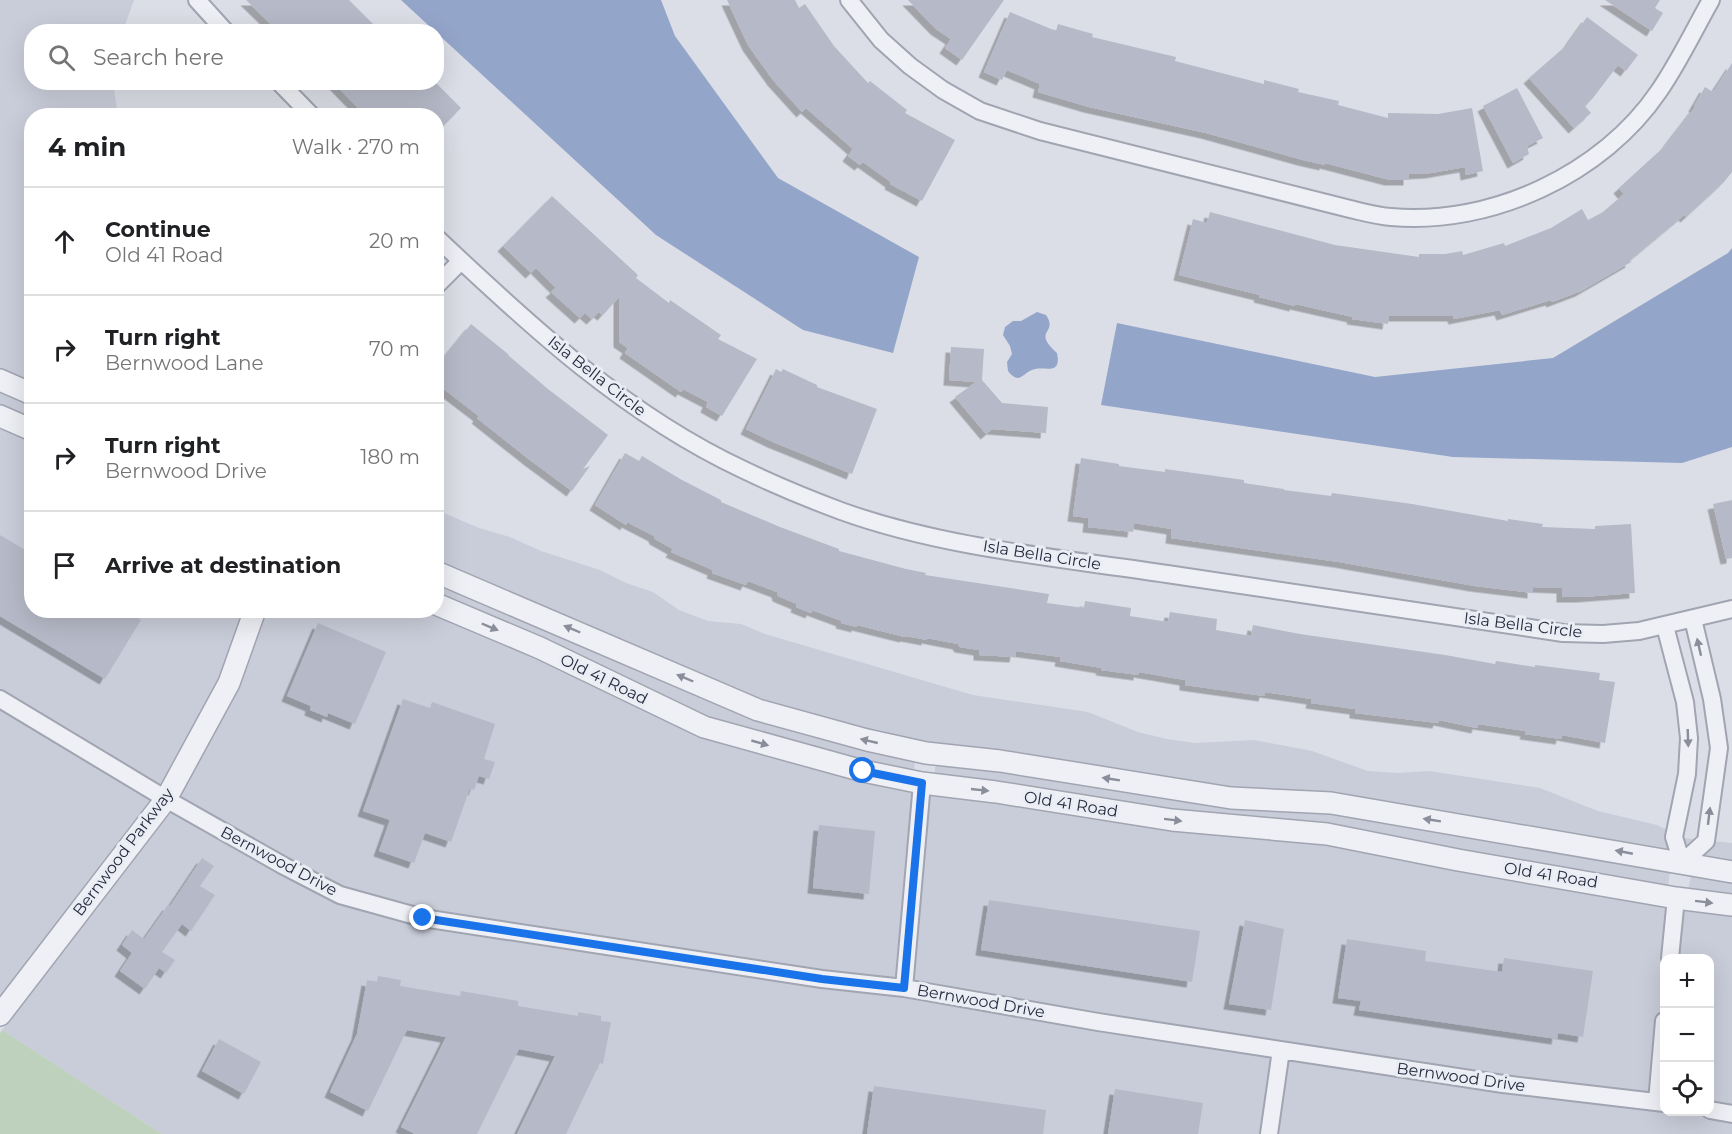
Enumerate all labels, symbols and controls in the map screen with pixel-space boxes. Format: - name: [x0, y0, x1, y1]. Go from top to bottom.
- search box: [24, 24, 444, 90]
- icon: search: [45, 41, 78, 74]
- text: Search here: [93, 44, 224, 71]
- text: 4 min: [48, 131, 126, 163]
- text: Walk · 270 m: [292, 135, 420, 159]
- text: Continue: [105, 216, 211, 243]
- icon: ahead: [48, 225, 81, 258]
- text: 20 m: [369, 229, 420, 253]
- text: Old 41 Road: [105, 243, 223, 267]
- text: Turn right: [105, 324, 220, 351]
- street label: Isla Bella Circle: [544, 332, 650, 420]
- icon: right: [48, 333, 81, 366]
- text: 70 m: [369, 337, 420, 361]
- text: Bernwood Lane: [105, 351, 264, 375]
- text: Turn right: [105, 432, 220, 459]
- icon: right: [48, 441, 81, 474]
- text: 180 m: [360, 445, 420, 469]
- text: Bernwood Drive: [105, 459, 267, 483]
- street label: Isla Bella Circle: [982, 536, 1102, 574]
- icon: arrive: [48, 549, 81, 582]
- text: Arrive at destination: [105, 552, 341, 579]
- street label: Isla Bella Circle: [1463, 608, 1583, 642]
- one-way arrow: [482, 622, 500, 632]
- one-way arrow: [563, 624, 581, 634]
- one-way arrow: [1694, 637, 1703, 656]
- street label: Old 41 Road: [557, 650, 651, 708]
- one-way arrow: [676, 673, 694, 682]
- one-way arrow: [1683, 728, 1693, 747]
- one-way arrow: [860, 735, 878, 745]
- one-way arrow: [752, 739, 770, 748]
- route start: [849, 757, 875, 783]
- one-way arrow: [1102, 774, 1121, 783]
- street label: Bernwood Parkway: [69, 784, 178, 920]
- one-way arrow: [971, 785, 990, 795]
- street label: Old 41 Road: [1023, 787, 1119, 821]
- one-way arrow: [1705, 806, 1714, 825]
- one-way arrow: [1164, 815, 1183, 824]
- one-way arrow: [1422, 815, 1441, 824]
- street label: Bernwood Drive: [217, 822, 341, 900]
- one-way arrow: [1615, 847, 1634, 856]
- street label: Old 41 Road: [1503, 858, 1599, 892]
- one-way arrow: [1695, 897, 1714, 907]
- route end: [409, 904, 435, 930]
- map controls: [1660, 954, 1714, 1116]
- button: +: [1660, 954, 1714, 1008]
- street label: Bernwood Drive: [916, 980, 1046, 1022]
- button: −: [1660, 1008, 1714, 1062]
- street label: Bernwood Drive: [1396, 1059, 1526, 1095]
- button: locate: [1660, 1062, 1714, 1116]

